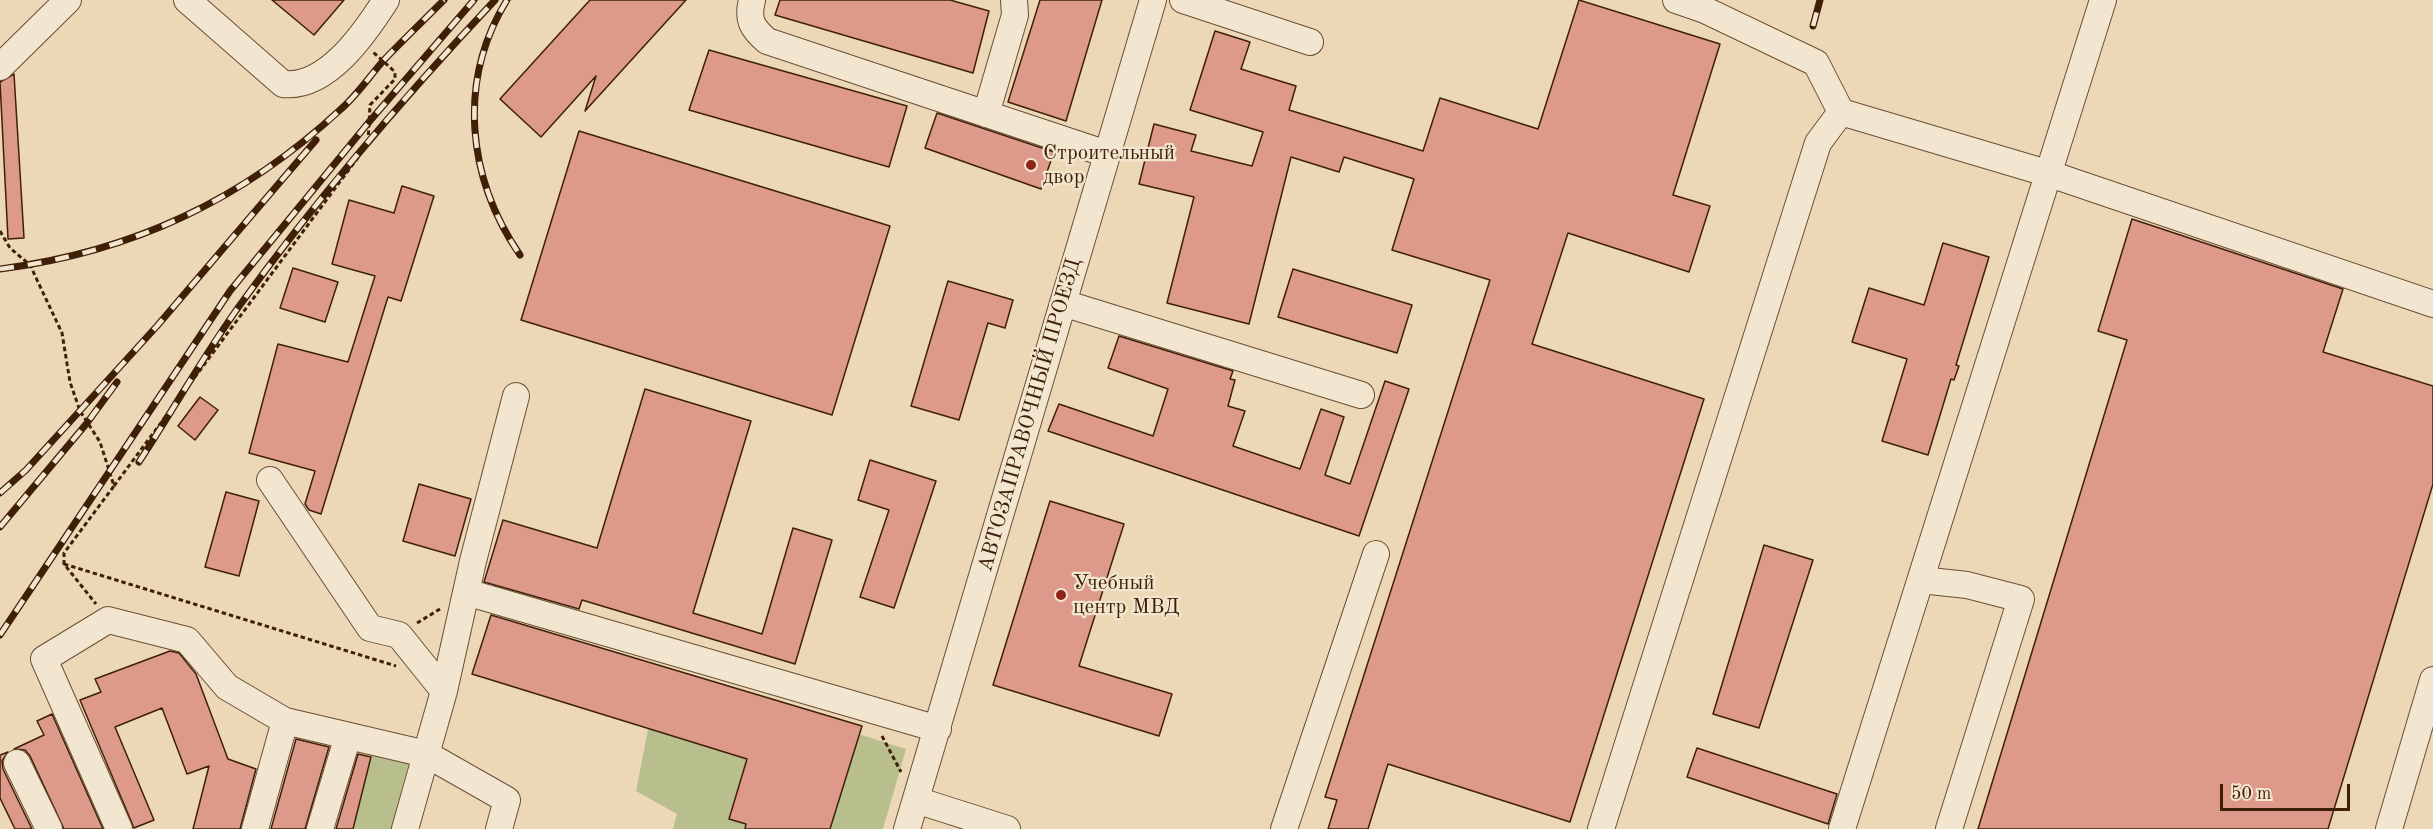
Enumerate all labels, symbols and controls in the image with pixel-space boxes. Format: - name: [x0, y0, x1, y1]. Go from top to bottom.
- place label: Строительный двор: [1043, 140, 1175, 190]
- marker: Строительный двор: [1024, 158, 1038, 172]
- street label: АВТОЗАПРАВОЧНЫЙ ПРОЕЗД: [973, 255, 1087, 575]
- place label: Учебный центр МВД: [1073, 570, 1179, 620]
- marker: Учебный центр МВД: [1054, 588, 1068, 602]
- scale bar: [2223, 772, 2354, 810]
- text: 50 m: [2231, 785, 2271, 803]

